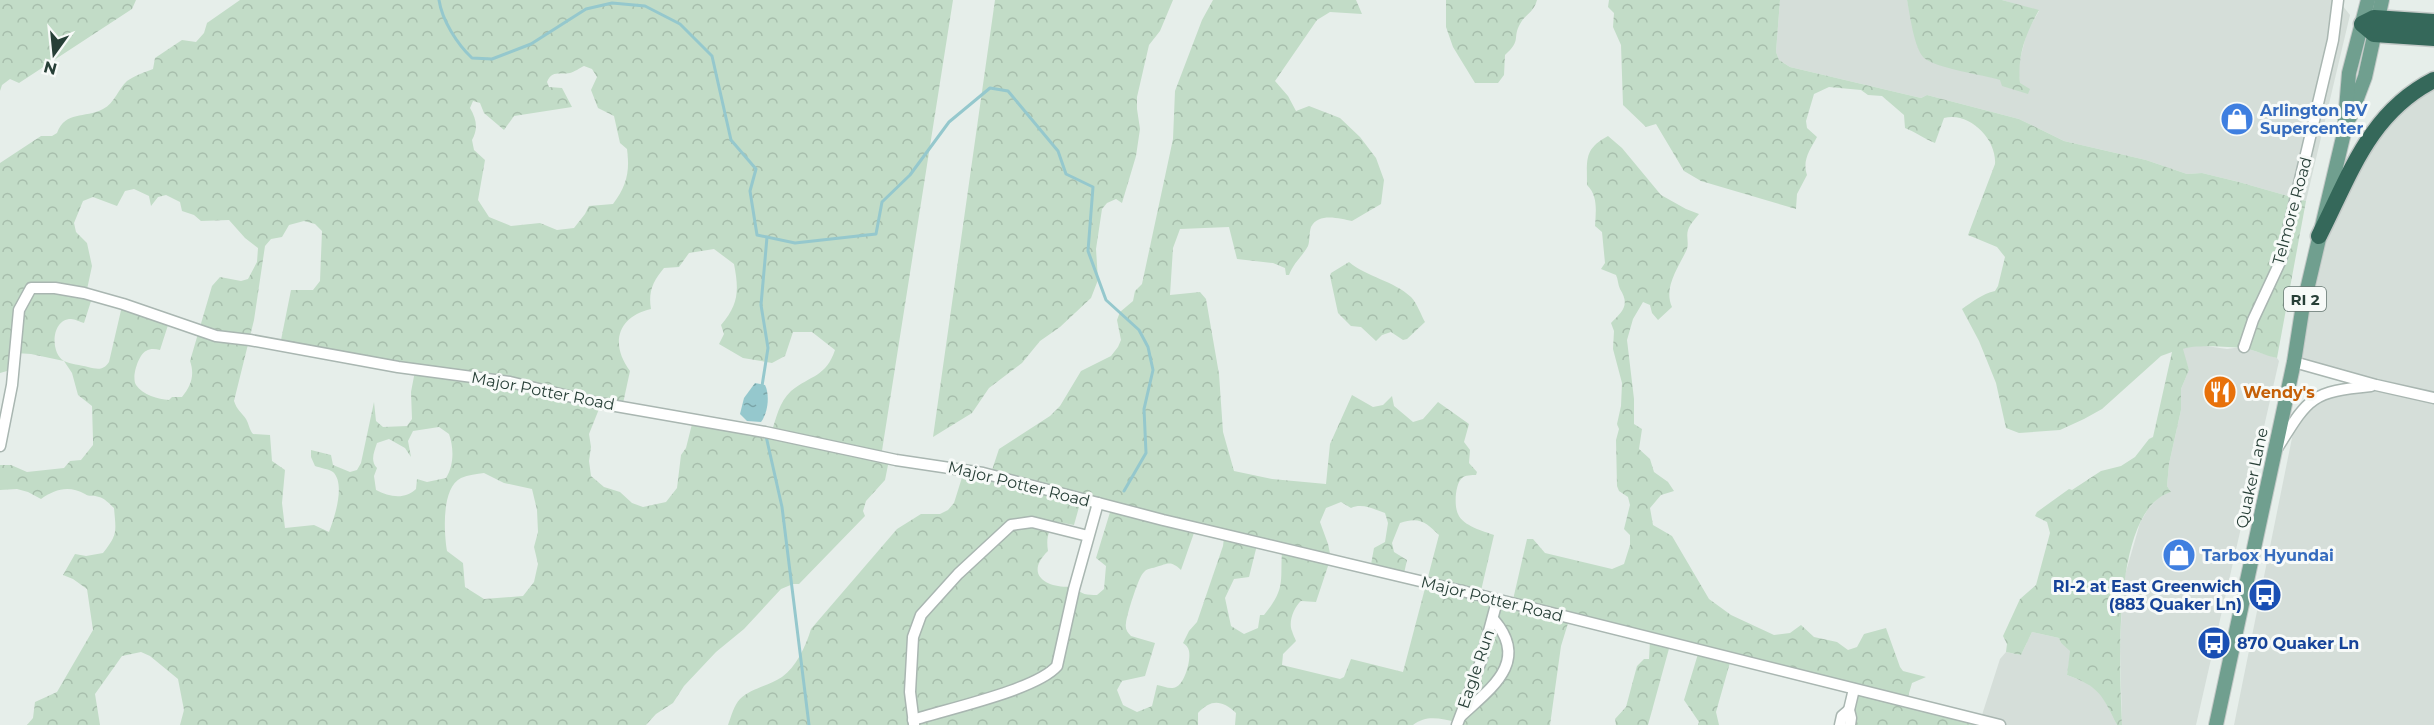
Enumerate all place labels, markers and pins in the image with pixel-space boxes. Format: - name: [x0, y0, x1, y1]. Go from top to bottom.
- shop icon: Arlington RV Supercenter: [2219, 101, 2255, 137]
- place label: Arlington RV Supercenter: [2259, 101, 2369, 138]
- restaurant icon: Wendy's: [2202, 374, 2238, 410]
- place label: Wendy's: [2243, 383, 2315, 402]
- shop icon: Tarbox Hyundai: [2161, 537, 2197, 573]
- place label: Tarbox Hyundai: [2202, 546, 2334, 565]
- place label: RI-2 at East Greenwich (883 Quaker Ln): [2053, 577, 2242, 614]
- bus stop icon: RI-2 at East Greenwich (883 Quaker Ln): [2247, 577, 2283, 613]
- bus stop icon: 870 Quaker Ln: [2196, 625, 2232, 661]
- place label: 870 Quaker Ln: [2237, 634, 2359, 653]

